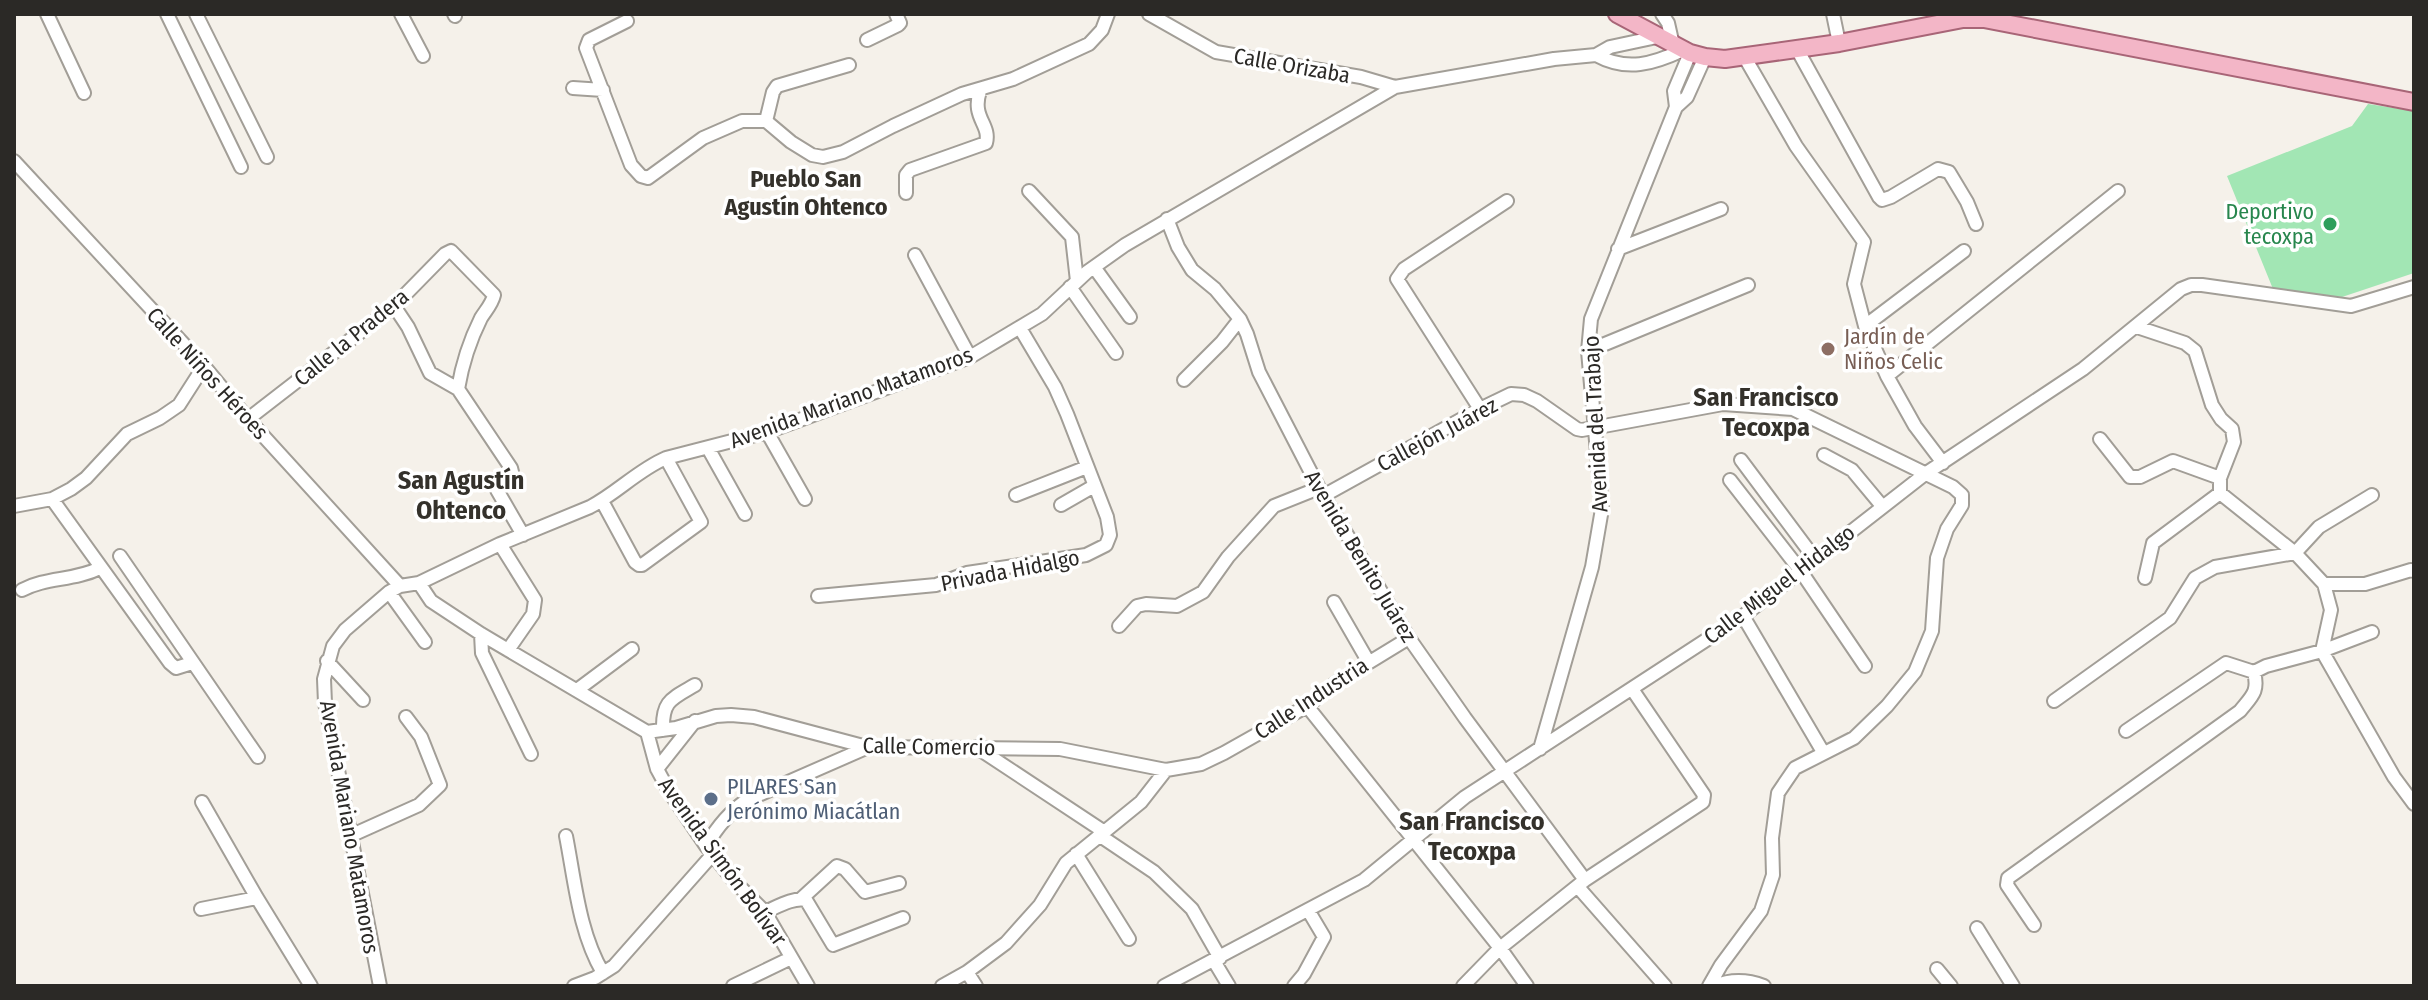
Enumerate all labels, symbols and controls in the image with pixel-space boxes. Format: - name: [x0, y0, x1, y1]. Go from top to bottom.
- street label: Calle Orizaba: [1232, 42, 1352, 89]
- district label: Pueblo San Agustín Ohtenco: [723, 165, 888, 221]
- place label: Deportivo tecoxpa: [2225, 198, 2314, 250]
- marker: Deportivo tecoxpa: [2321, 215, 2339, 233]
- street label: Calle la Pradera: [288, 283, 414, 392]
- street label: Calle Niños Héroes: [141, 302, 274, 445]
- place label: Jardín de Niños Celic: [1844, 323, 1944, 375]
- street label: Avenida del Trabajo: [1577, 335, 1614, 513]
- marker: Jardín de Niños Celic: [1819, 340, 1837, 358]
- street label: Avenida Mariano Matamoros: [726, 341, 976, 454]
- district label: San Francisco Tecoxpa: [1693, 382, 1839, 443]
- street label: Callejón Juárez: [1372, 391, 1502, 477]
- district label: San Agustín Ohtenco: [398, 465, 524, 526]
- street label: Avenida Benito Juárez: [1299, 466, 1423, 647]
- street label: Calle Miguel Hidalgo: [1698, 519, 1860, 650]
- street label: Privada Hidalgo: [938, 544, 1082, 597]
- street label: Calle Industria: [1249, 652, 1373, 745]
- street label: Avenida Mariano Matamoros: [314, 698, 385, 956]
- street label: Calle Comercio: [862, 732, 996, 761]
- street label: Avenida Simón Bolívar: [652, 772, 793, 951]
- place label: PILARES San Jerónimo Miacátlan: [727, 773, 900, 825]
- marker: PILARES San Jerónimo Miacátlan: [702, 790, 720, 808]
- district label: San Francisco Tecoxpa: [1399, 806, 1545, 867]

